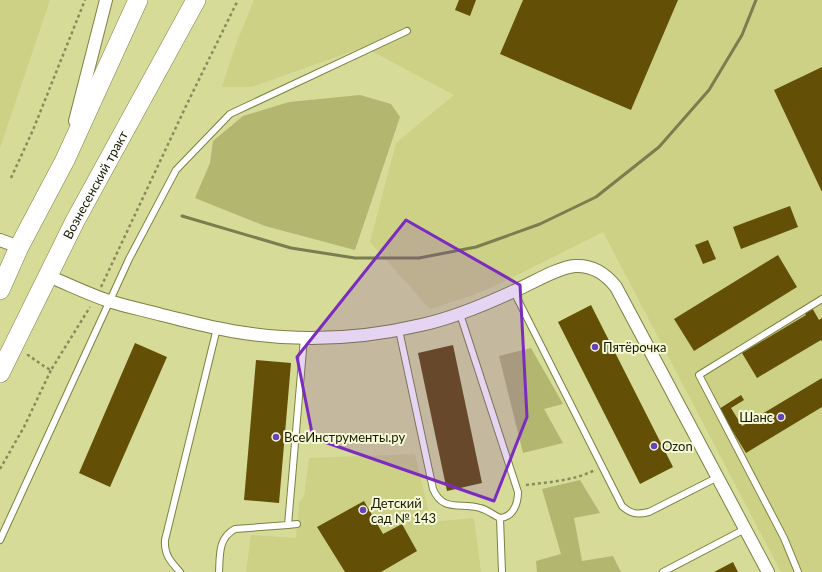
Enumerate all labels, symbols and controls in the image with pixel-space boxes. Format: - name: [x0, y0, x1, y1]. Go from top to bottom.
- street label: Вознесенский тракт: [59, 127, 131, 241]
- place label: Пятёрочка: [603, 339, 667, 355]
- marker: Пятёрочка: [590, 342, 600, 352]
- place label: Шанс: [739, 409, 773, 425]
- marker: Шанс: [776, 412, 786, 422]
- place label: ВсеИнструменты.ру: [284, 429, 405, 445]
- marker: ВсеИнструменты.ру: [271, 432, 281, 442]
- place label: Ozon: [662, 438, 693, 454]
- marker: Ozon: [649, 441, 659, 451]
- place label: Детский сад № 143: [371, 495, 436, 526]
- marker: Детский сад № 143: [358, 505, 368, 515]

